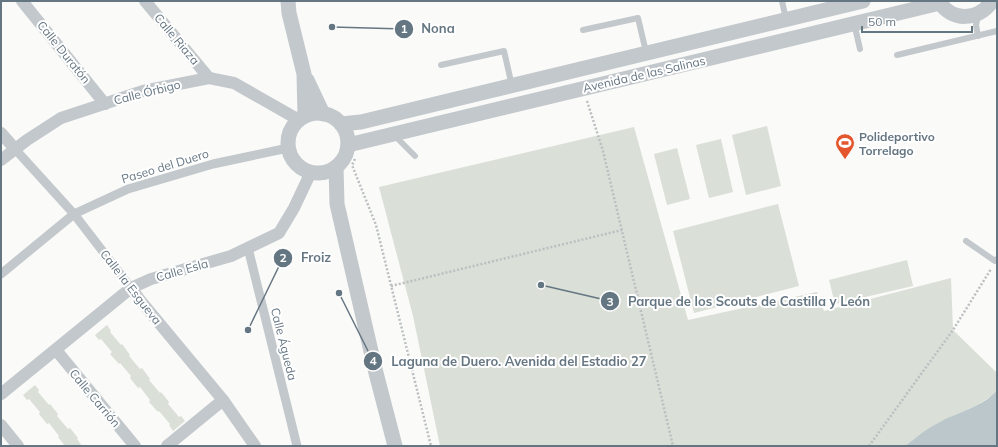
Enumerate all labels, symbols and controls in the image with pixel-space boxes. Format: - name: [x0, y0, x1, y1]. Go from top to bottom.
- scale bar: [862, 8, 972, 34]
- street label: Calle Riaza: [151, 10, 203, 68]
- text: 50 m: [868, 14, 896, 29]
- callout: Nona: [394, 16, 463, 41]
- street label: Calle Duratón: [34, 18, 94, 86]
- text: Nona: [421, 20, 455, 36]
- text: 1: [400, 21, 408, 36]
- street label: Avenida de las Salinas: [581, 53, 707, 95]
- street label: Calle Órbigo: [112, 76, 182, 108]
- place label: Polideportivo Torrelago: [859, 129, 935, 158]
- sports icon: Polideportivo Torrelago: [834, 132, 856, 160]
- street label: Paseo del Duero: [120, 146, 211, 186]
- callout: Froiz: [273, 245, 339, 270]
- street label: Calle la Esgueva: [97, 247, 165, 327]
- text: Froiz: [301, 249, 331, 265]
- text: 2: [279, 250, 287, 265]
- street label: Calle Esla: [154, 255, 210, 285]
- callout: Parque de los Scouts de Castilla y León: [600, 289, 878, 314]
- text: Parque de los Scouts de Castilla y León: [628, 293, 870, 310]
- text: 3: [606, 294, 614, 309]
- street label: Calle Águeda: [268, 306, 300, 382]
- callout: Laguna de Duero. Avenida del Estadio 27: [363, 348, 654, 373]
- text: 4: [369, 353, 377, 368]
- text: Laguna de Duero. Avenida del Estadio 27: [391, 353, 647, 369]
- street label: Calle Carrión: [66, 366, 124, 430]

